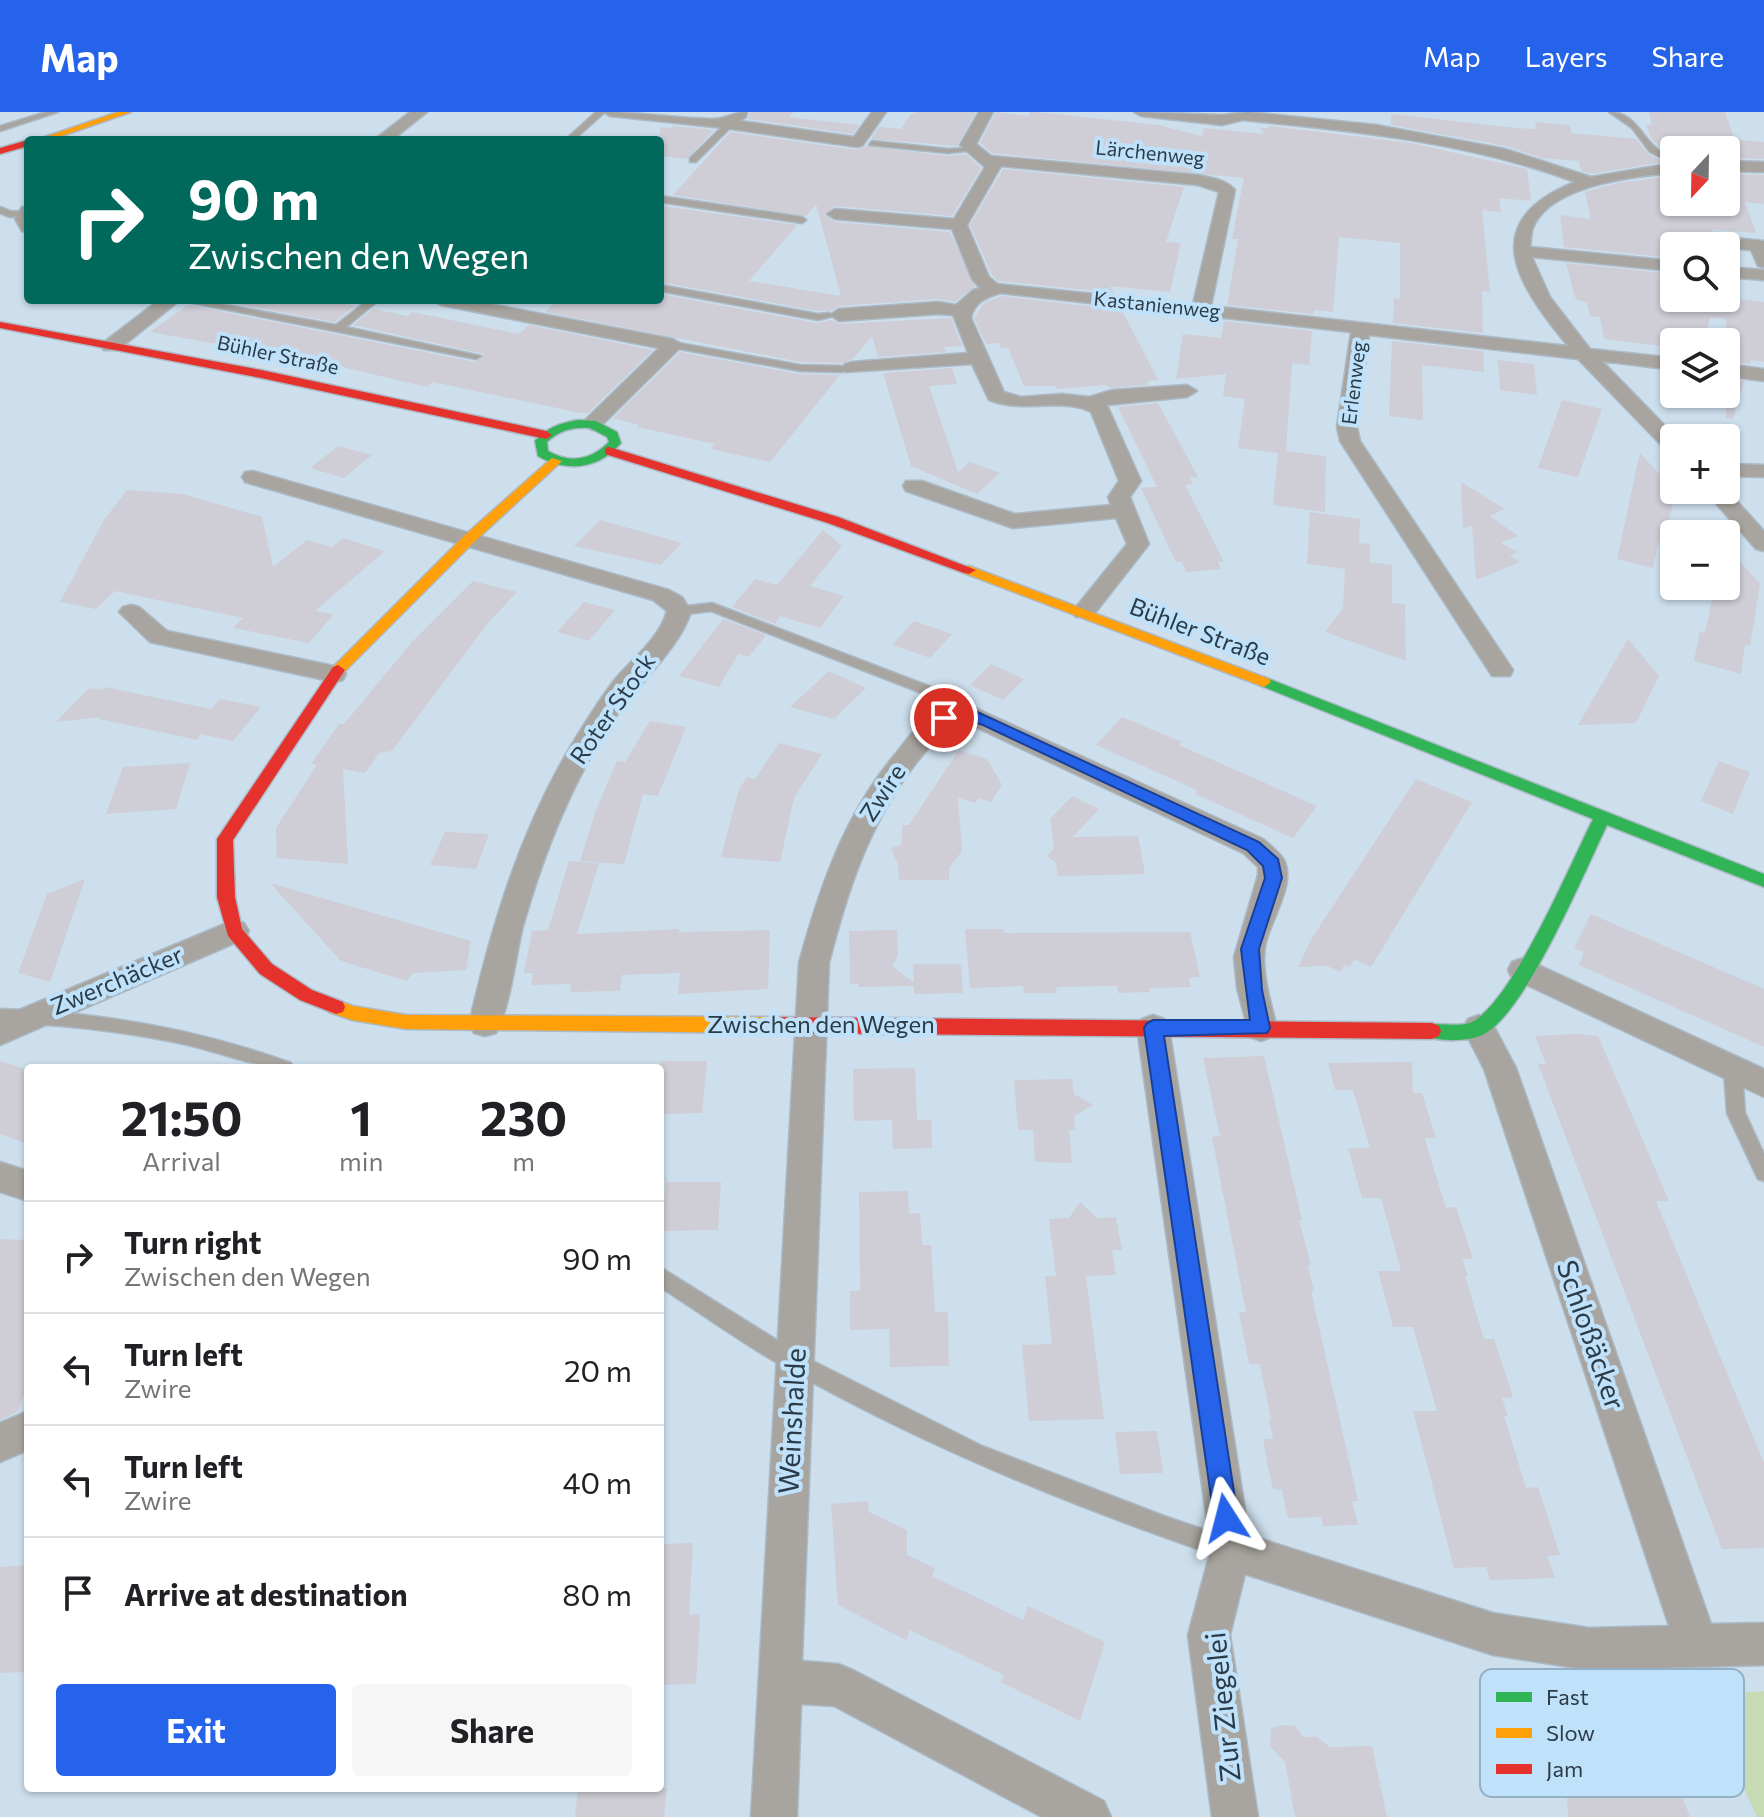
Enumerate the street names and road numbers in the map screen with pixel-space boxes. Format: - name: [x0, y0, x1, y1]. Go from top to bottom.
- street label: Lärchenweg: [1094, 134, 1206, 170]
- street label: Kastanienweg: [1093, 285, 1222, 323]
- street label: Bühler Straße: [215, 329, 341, 379]
- street label: Erlenweg: [1336, 340, 1370, 426]
- street label: Bühler Straße: [1126, 590, 1275, 671]
- street label: Roter Stock: [563, 647, 661, 769]
- street label: Zwire: [853, 758, 911, 826]
- street label: Zwerchäcker: [46, 939, 187, 1020]
- street label: Zwischen den Wegen: [707, 1009, 935, 1038]
- street label: Schloßäcker: [1551, 1255, 1633, 1414]
- street label: Weinshalde: [770, 1347, 812, 1495]
- street label: Zur Ziegelei: [1197, 1630, 1247, 1784]

